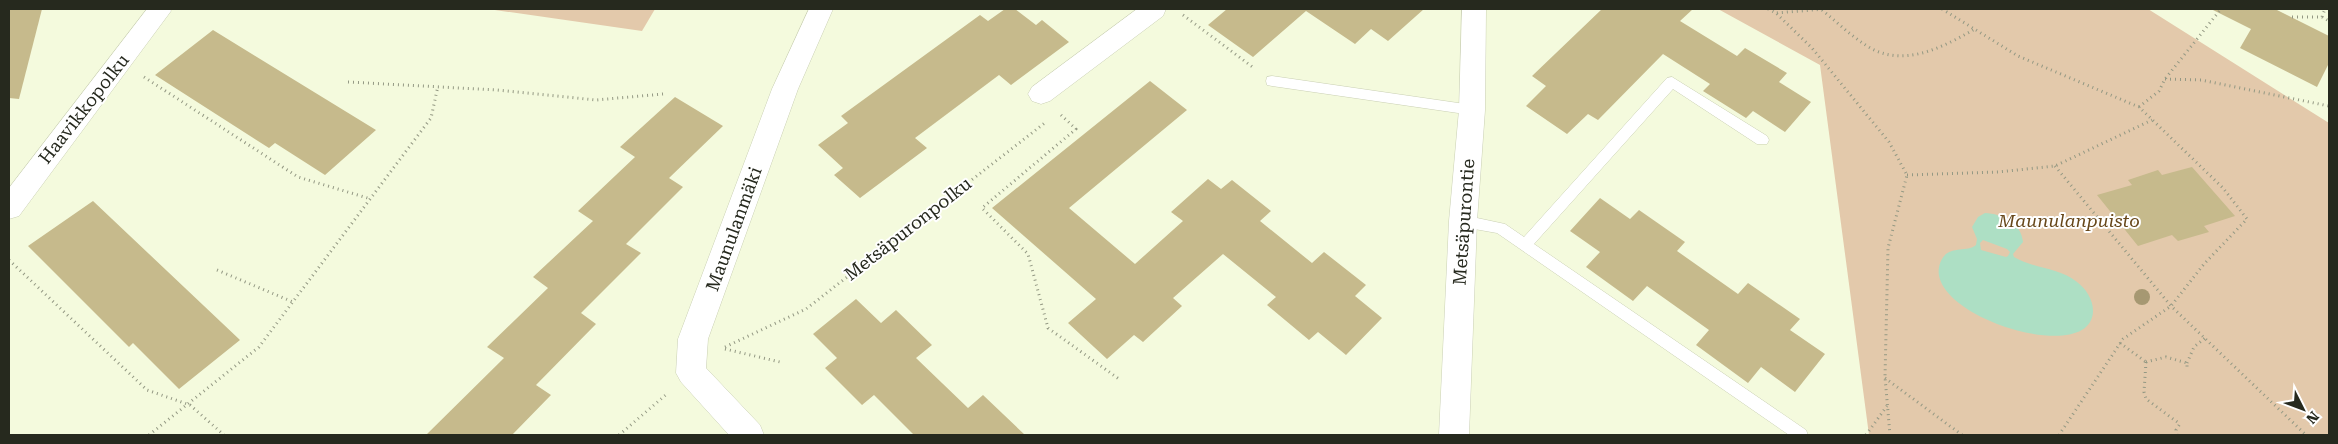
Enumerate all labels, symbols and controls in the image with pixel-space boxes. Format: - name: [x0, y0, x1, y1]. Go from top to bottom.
- street label: Haavikkopolku: [34, 50, 133, 168]
- street label: Metsäpurontie: [1449, 158, 1478, 286]
- street label: Maunulanmäki: [701, 164, 766, 294]
- street label: Metsäpuronpolku: [840, 172, 975, 285]
- park label: Maunulanpuisto: [1997, 210, 2140, 231]
- north arrow: [2278, 384, 2328, 434]
- text: N: [2303, 408, 2322, 427]

